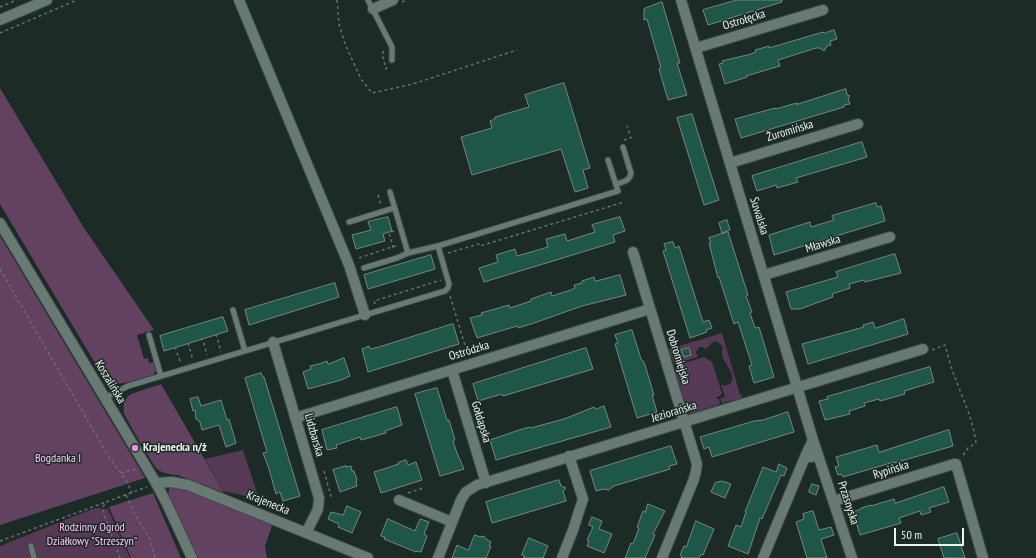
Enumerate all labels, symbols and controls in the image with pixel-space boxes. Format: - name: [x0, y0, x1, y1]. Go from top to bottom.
- street label: Ostrołęcka: [721, 7, 767, 33]
- street label: Żuromińska: [765, 117, 815, 145]
- street label: Suwalska: [746, 195, 772, 237]
- street label: Mławska: [804, 232, 842, 256]
- street label: Dobromiejska: [663, 328, 693, 386]
- street label: Ostródzka: [447, 338, 491, 364]
- street label: Koszalińska: [91, 358, 129, 406]
- street label: Jeziorańska: [650, 398, 698, 426]
- street label: Gołdapska: [468, 400, 494, 444]
- street label: Lidzbarska: [301, 412, 327, 458]
- place label: Krajenecka n/ż: [143, 441, 207, 455]
- marker: Krajenecka n/ż: [130, 443, 140, 453]
- park label: Bogdanka I: [35, 452, 81, 466]
- street label: Rypińska: [871, 458, 911, 482]
- street label: Przasnyska: [834, 479, 862, 527]
- street label: Krajenecka: [244, 488, 292, 518]
- scale bar: [896, 520, 966, 546]
- park label: Rodzinny Ogród Działkowy "Strzeszyn": [47, 521, 137, 549]
- text: 50 m: [901, 527, 922, 542]

